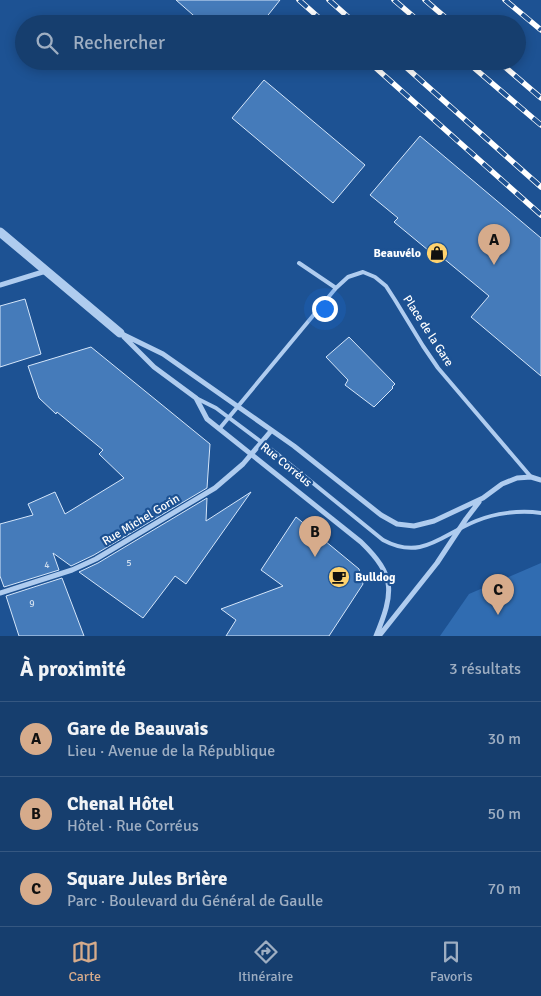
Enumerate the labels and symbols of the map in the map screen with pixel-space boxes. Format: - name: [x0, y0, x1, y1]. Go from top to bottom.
- pin: A: [478, 224, 510, 265]
- shop icon: Beauvélo: [425, 241, 449, 265]
- place label: Beauvélo: [373, 246, 421, 261]
- street label: Place de la Gare: [399, 293, 457, 369]
- your location: [312, 296, 338, 322]
- street label: Rue Corréus: [257, 440, 315, 490]
- street label: Rue Michel Gorin: [100, 491, 182, 549]
- pin: B: [299, 516, 331, 557]
- house number: 5: [126, 557, 132, 569]
- house number: 4: [44, 559, 50, 571]
- cafe icon: Bulldog: [327, 565, 351, 589]
- place label: Bulldog: [355, 570, 396, 585]
- pin: C: [482, 574, 514, 615]
- house number: 9: [29, 598, 35, 610]

